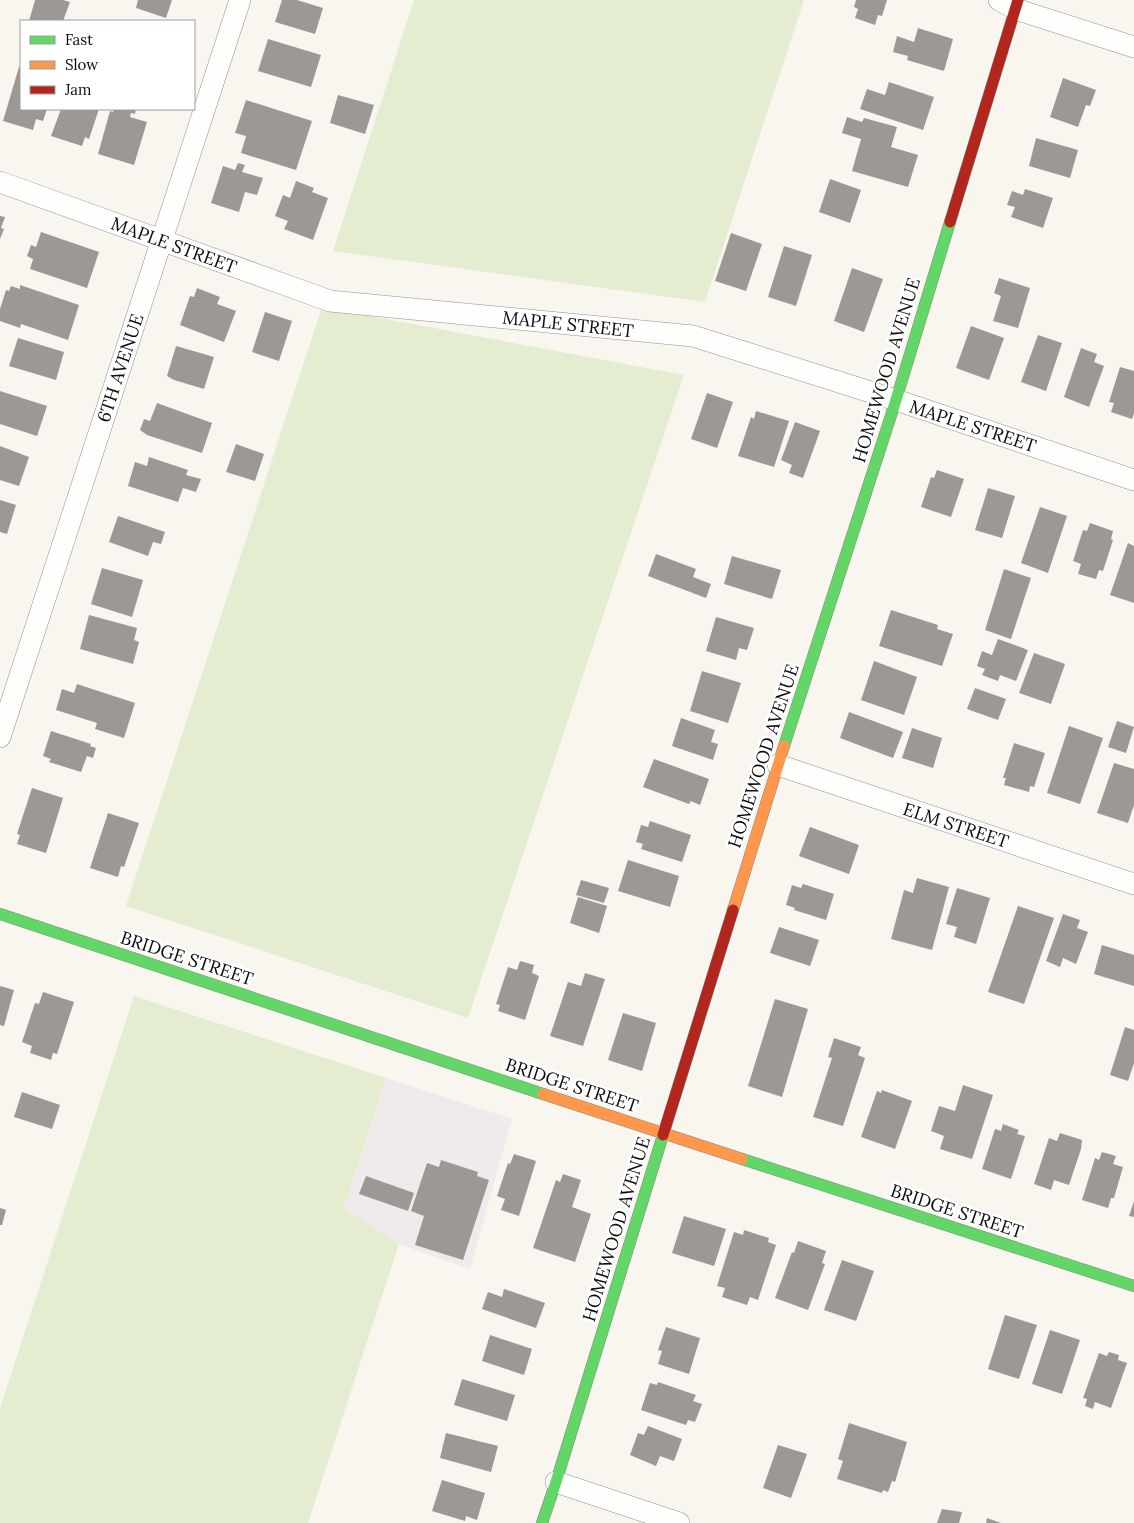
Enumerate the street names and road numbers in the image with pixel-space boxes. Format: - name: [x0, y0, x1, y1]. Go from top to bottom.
- street label: MAPLE STREET: [108, 212, 240, 279]
- street label: HOMEWOOD AVENUE: [847, 275, 925, 465]
- street label: MAPLE STREET: [501, 306, 635, 342]
- street label: 6TH AVENUE: [92, 311, 148, 425]
- street label: MAPLE STREET: [907, 395, 1040, 457]
- street label: HOMEWOOD AVENUE: [722, 661, 804, 851]
- street label: ELM STREET: [900, 797, 1012, 853]
- street label: BRIDGE STREET: [118, 926, 257, 990]
- street label: BRIDGE STREET: [503, 1053, 642, 1117]
- street label: HOMEWOOD AVENUE: [577, 1134, 655, 1324]
- street label: BRIDGE STREET: [888, 1179, 1027, 1243]

